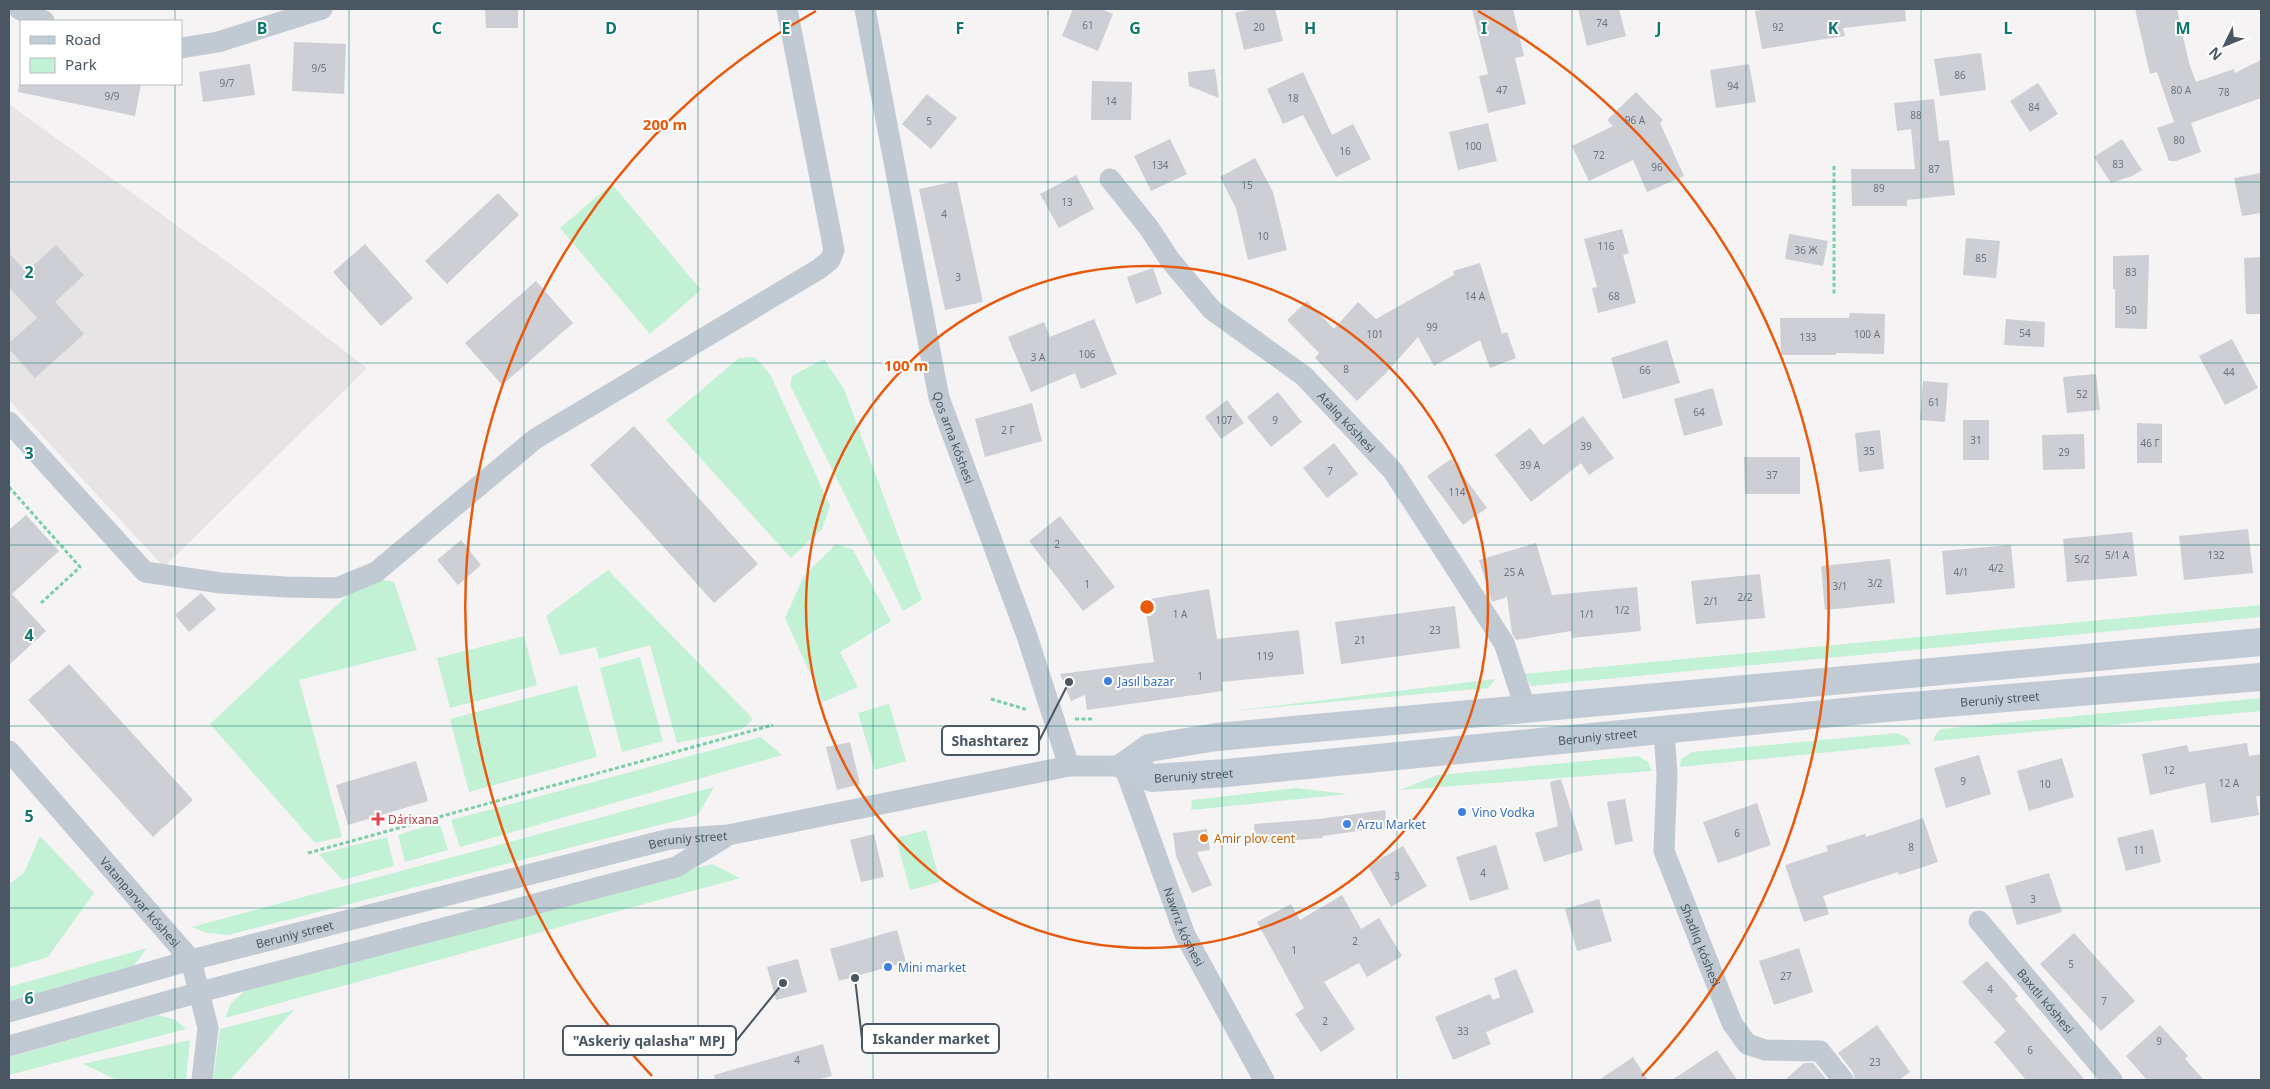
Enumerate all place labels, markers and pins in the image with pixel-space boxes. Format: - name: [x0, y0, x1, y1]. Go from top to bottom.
- centre of rings: [1138, 598, 1156, 616]
- place label: Jasıl bazar: [1117, 673, 1175, 690]
- marker: Jasıl bazar: [1102, 675, 1114, 687]
- callout: Shashtarez: [942, 726, 1039, 755]
- place label: Vino Vodka: [1472, 804, 1535, 821]
- marker: Vino Vodka: [1456, 806, 1468, 818]
- place label: Dárixana: [388, 811, 439, 828]
- marker: Dárixana: [372, 813, 384, 825]
- place label: Arzu Market: [1357, 816, 1427, 833]
- marker: Arzu Market: [1341, 818, 1353, 830]
- place label: Amir plov cent: [1214, 830, 1296, 847]
- marker: Amir plov cent: [1198, 832, 1210, 844]
- place label: Mini market: [898, 959, 967, 976]
- marker: Mini market: [882, 961, 894, 973]
- callout: Iskander market: [862, 1024, 999, 1053]
- callout: "Askeriy qalasha" MPJ: [563, 1026, 736, 1055]

